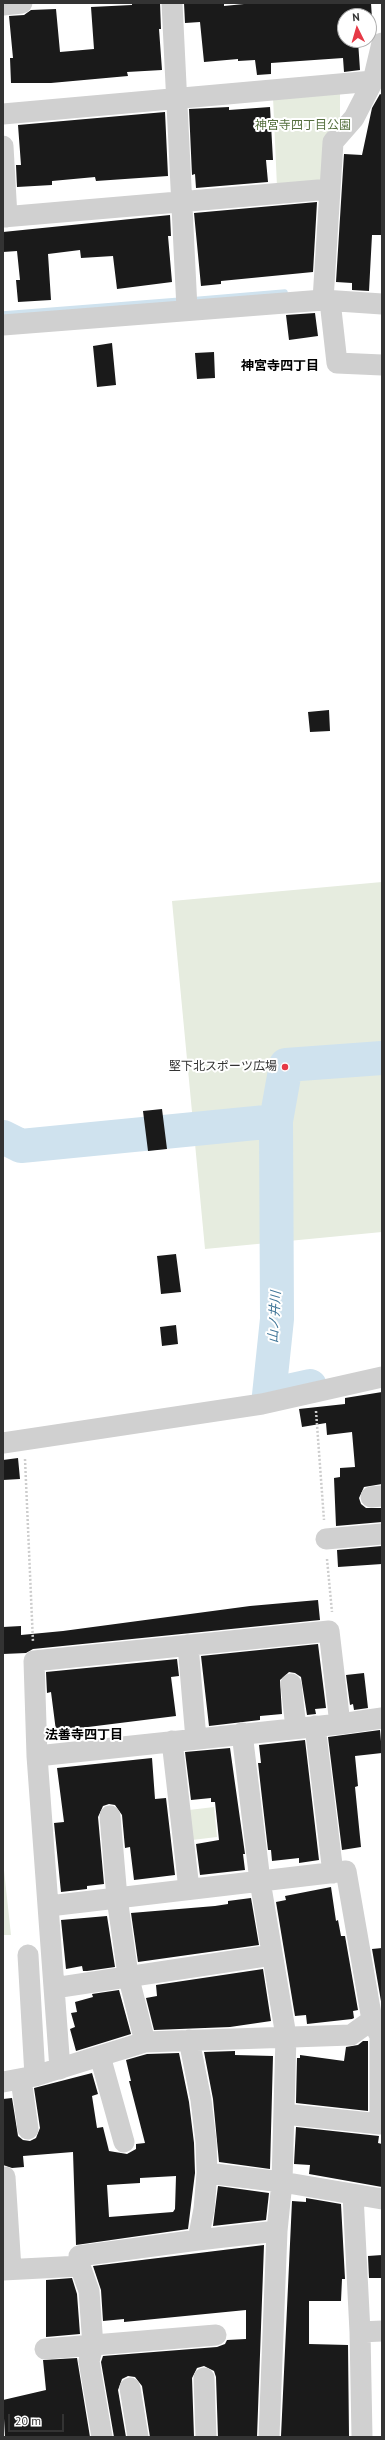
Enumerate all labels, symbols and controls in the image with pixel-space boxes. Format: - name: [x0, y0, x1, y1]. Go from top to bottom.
- north arrow: [337, 8, 377, 48]
- text: N: [352, 10, 360, 24]
- park label: 神宮寺四丁目公園: [255, 119, 351, 133]
- district label: 神宮寺四丁目: [241, 358, 319, 374]
- place label: 堅下北スポーツ広場: [169, 1060, 277, 1074]
- marker: 堅下北スポーツ広場: [280, 1062, 290, 1072]
- water label: 山ノ井川: [266, 1291, 284, 1343]
- district label: 法善寺四丁目: [45, 1727, 123, 1743]
- scale bar: [10, 2406, 66, 2432]
- text: 20 m: [15, 2413, 41, 2428]

